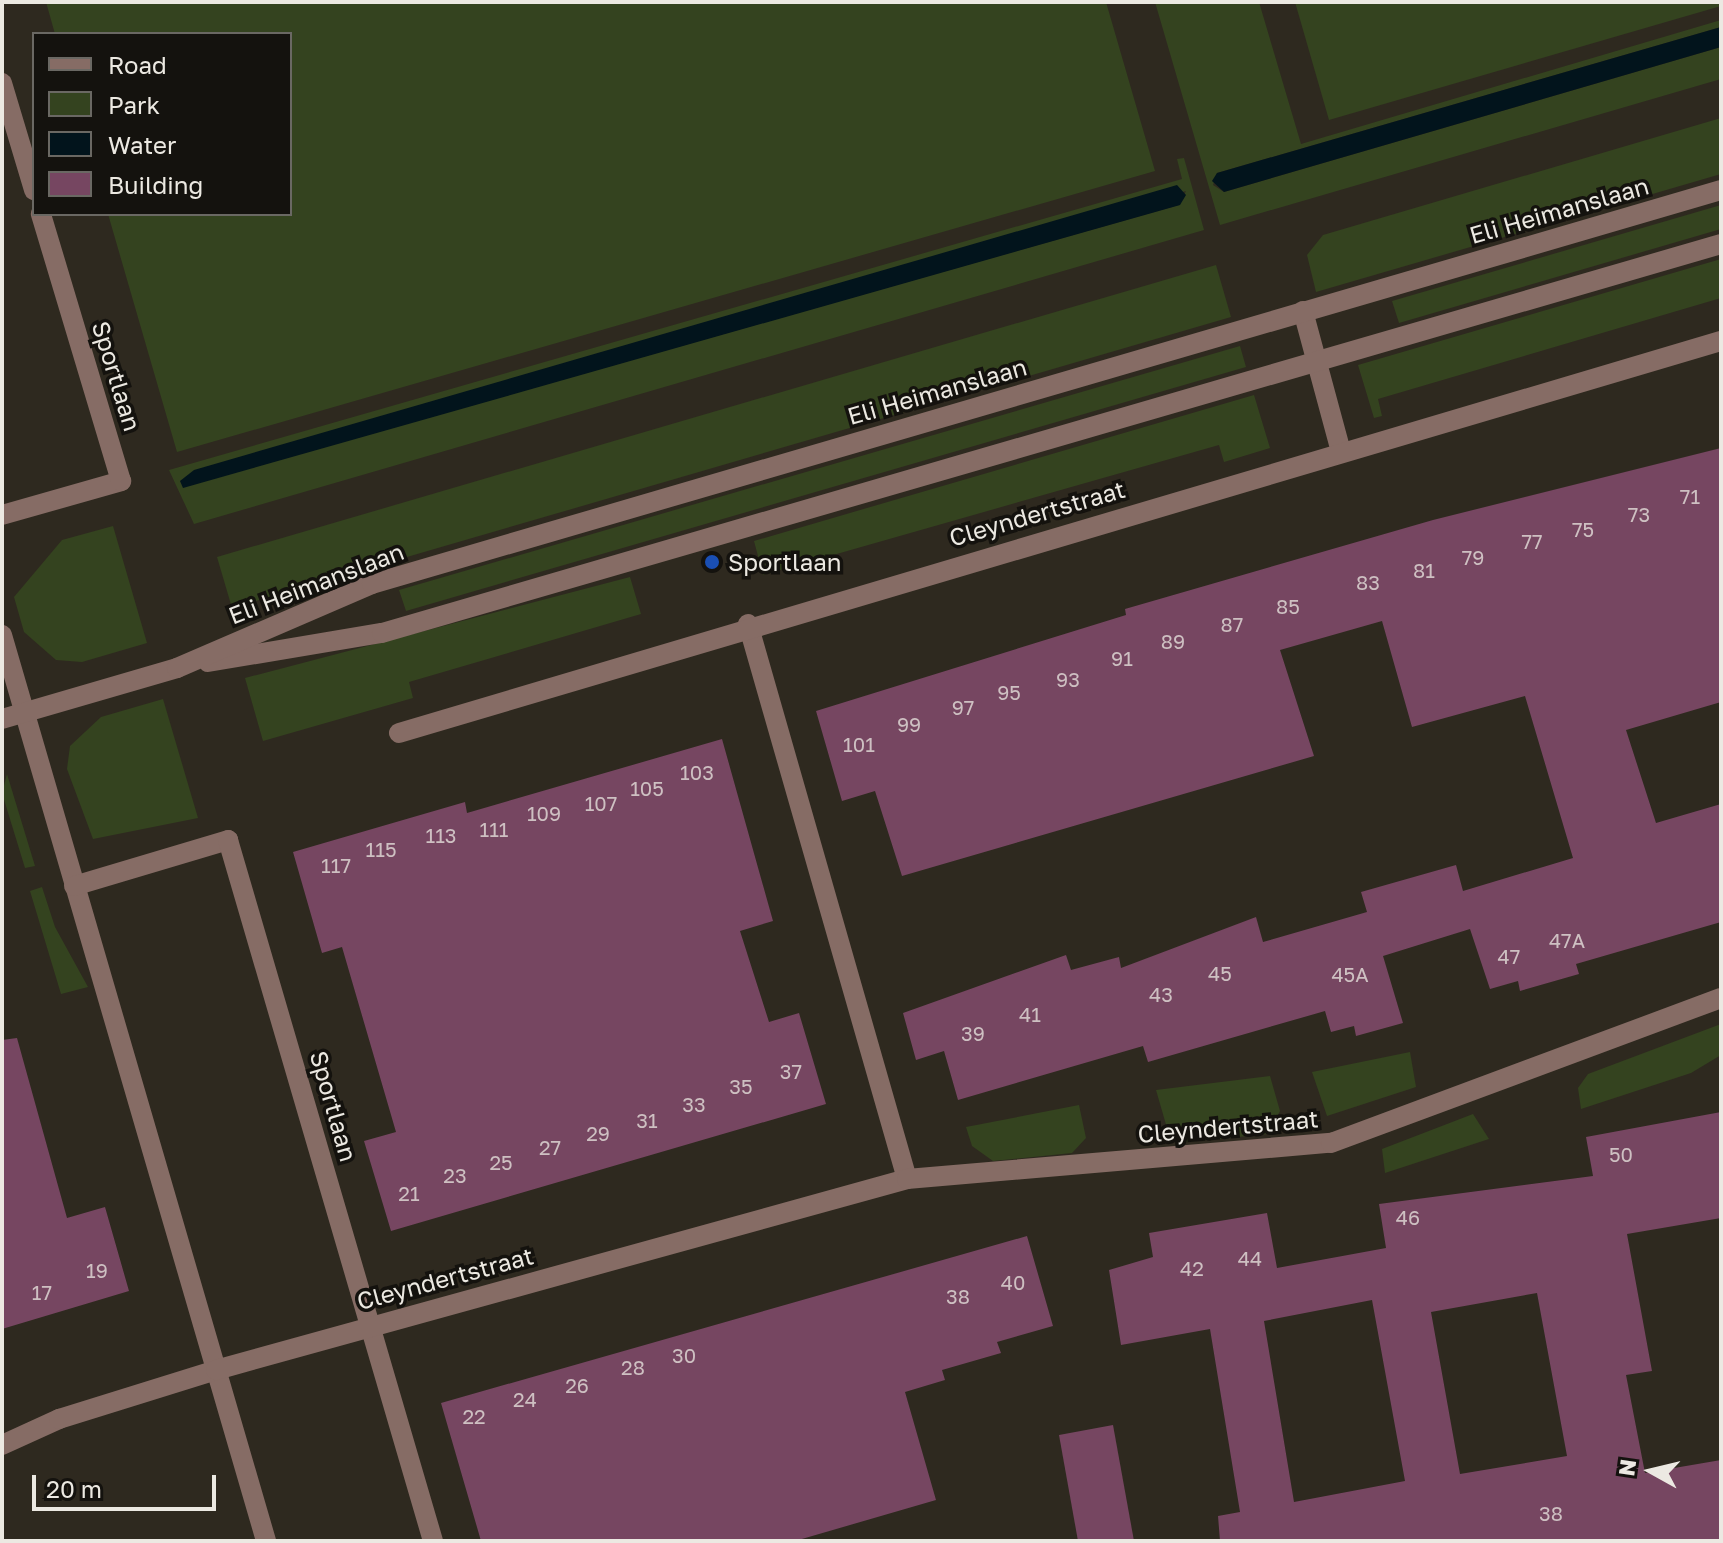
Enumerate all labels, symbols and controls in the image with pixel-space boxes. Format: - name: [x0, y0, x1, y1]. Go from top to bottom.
- legend: [32, 32, 292, 216]
- text: Road: [108, 50, 167, 79]
- text: Park: [108, 90, 160, 119]
- text: Water: [108, 130, 176, 159]
- text: Building: [108, 170, 203, 199]
- street label: Eli Heimanslaan: [1466, 171, 1652, 249]
- street label: Sportlaan: [87, 318, 147, 434]
- street label: Eli Heimanslaan: [844, 352, 1030, 430]
- street label: Cleyndertstraat: [946, 474, 1128, 552]
- house number: 71: [1680, 484, 1700, 508]
- house number: 73: [1628, 502, 1650, 526]
- house number: 75: [1572, 517, 1594, 541]
- house number: 77: [1521, 529, 1543, 553]
- street label: Eli Heimanslaan: [224, 536, 408, 630]
- house number: 79: [1462, 545, 1484, 569]
- place label: Sportlaan: [728, 548, 842, 576]
- marker: Sportlaan: [703, 553, 721, 571]
- house number: 81: [1413, 558, 1435, 582]
- house number: 83: [1356, 570, 1380, 594]
- house number: 85: [1276, 594, 1300, 618]
- house number: 87: [1221, 612, 1243, 636]
- house number: 89: [1161, 629, 1185, 653]
- house number: 91: [1111, 646, 1133, 670]
- house number: 93: [1056, 667, 1080, 691]
- house number: 95: [997, 680, 1021, 704]
- house number: 97: [952, 695, 974, 719]
- house number: 99: [897, 712, 921, 736]
- house number: 101: [843, 732, 875, 756]
- house number: 103: [680, 760, 714, 784]
- house number: 105: [630, 776, 664, 800]
- house number: 107: [585, 791, 617, 815]
- house number: 109: [527, 801, 561, 825]
- house number: 111: [479, 817, 509, 841]
- house number: 113: [425, 823, 457, 847]
- house number: 115: [366, 837, 396, 861]
- house number: 117: [321, 853, 351, 877]
- house number: 47A: [1549, 928, 1585, 952]
- house number: 47: [1498, 944, 1520, 968]
- house number: 45: [1208, 961, 1232, 985]
- house number: 45A: [1331, 962, 1369, 986]
- house number: 43: [1149, 982, 1173, 1006]
- house number: 41: [1019, 1002, 1041, 1026]
- house number: 39: [961, 1021, 985, 1045]
- street label: Sportlaan: [305, 1047, 363, 1165]
- house number: 37: [780, 1059, 802, 1083]
- house number: 35: [729, 1074, 753, 1098]
- house number: 33: [682, 1092, 706, 1116]
- street label: Cleyndertstraat: [1136, 1104, 1320, 1148]
- house number: 31: [636, 1108, 658, 1132]
- house number: 29: [586, 1121, 610, 1145]
- house number: 27: [539, 1135, 561, 1159]
- house number: 50: [1609, 1142, 1633, 1166]
- house number: 25: [489, 1150, 513, 1174]
- house number: 23: [443, 1163, 467, 1187]
- house number: 21: [398, 1181, 420, 1205]
- house number: 46: [1396, 1205, 1420, 1229]
- street label: Cleyndertstraat: [354, 1241, 536, 1315]
- house number: 44: [1238, 1246, 1262, 1270]
- house number: 42: [1180, 1256, 1204, 1280]
- house number: 19: [86, 1258, 108, 1282]
- house number: 40: [1001, 1270, 1025, 1294]
- house number: 17: [32, 1280, 52, 1304]
- house number: 38: [946, 1284, 970, 1308]
- house number: 30: [672, 1343, 696, 1367]
- house number: 28: [621, 1355, 645, 1379]
- house number: 26: [565, 1373, 589, 1397]
- house number: 24: [513, 1387, 537, 1411]
- house number: 22: [462, 1404, 486, 1428]
- north arrow: [1611, 1431, 1691, 1511]
- text: N: [1612, 1457, 1641, 1478]
- scale bar: [36, 1459, 220, 1509]
- text: 20 m: [46, 1474, 102, 1503]
- house number: 38: [1539, 1501, 1563, 1525]

